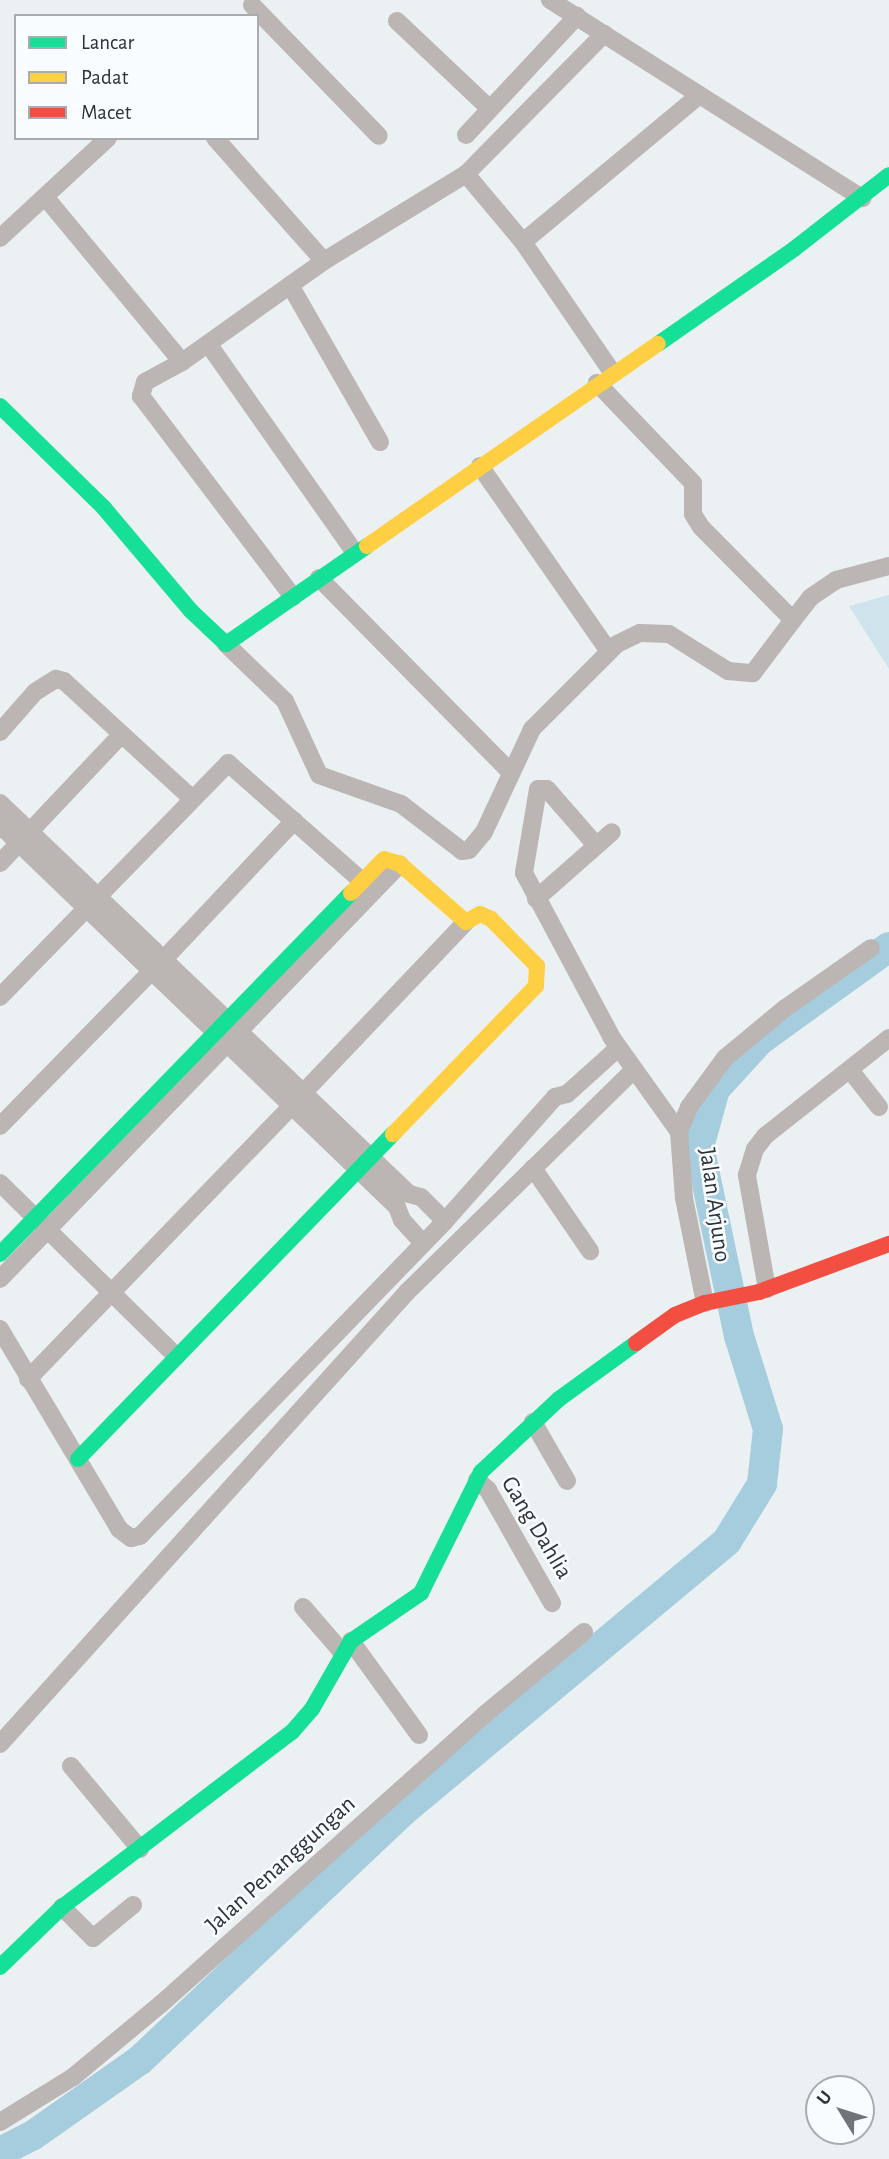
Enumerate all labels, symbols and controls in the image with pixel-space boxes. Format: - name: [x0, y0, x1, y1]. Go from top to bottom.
- legend: [14, 14, 259, 140]
- text: Lancar: [81, 32, 134, 53]
- text: Padat: [81, 67, 128, 88]
- text: Macet: [81, 102, 132, 123]
- street label: Jalan Arjuno: [692, 1146, 736, 1264]
- street label: Gang Dahlia: [494, 1471, 578, 1585]
- street label: Jalan Penanggungan: [200, 1790, 362, 1940]
- north arrow: [805, 2075, 875, 2145]
- text: U: [813, 2087, 836, 2109]

